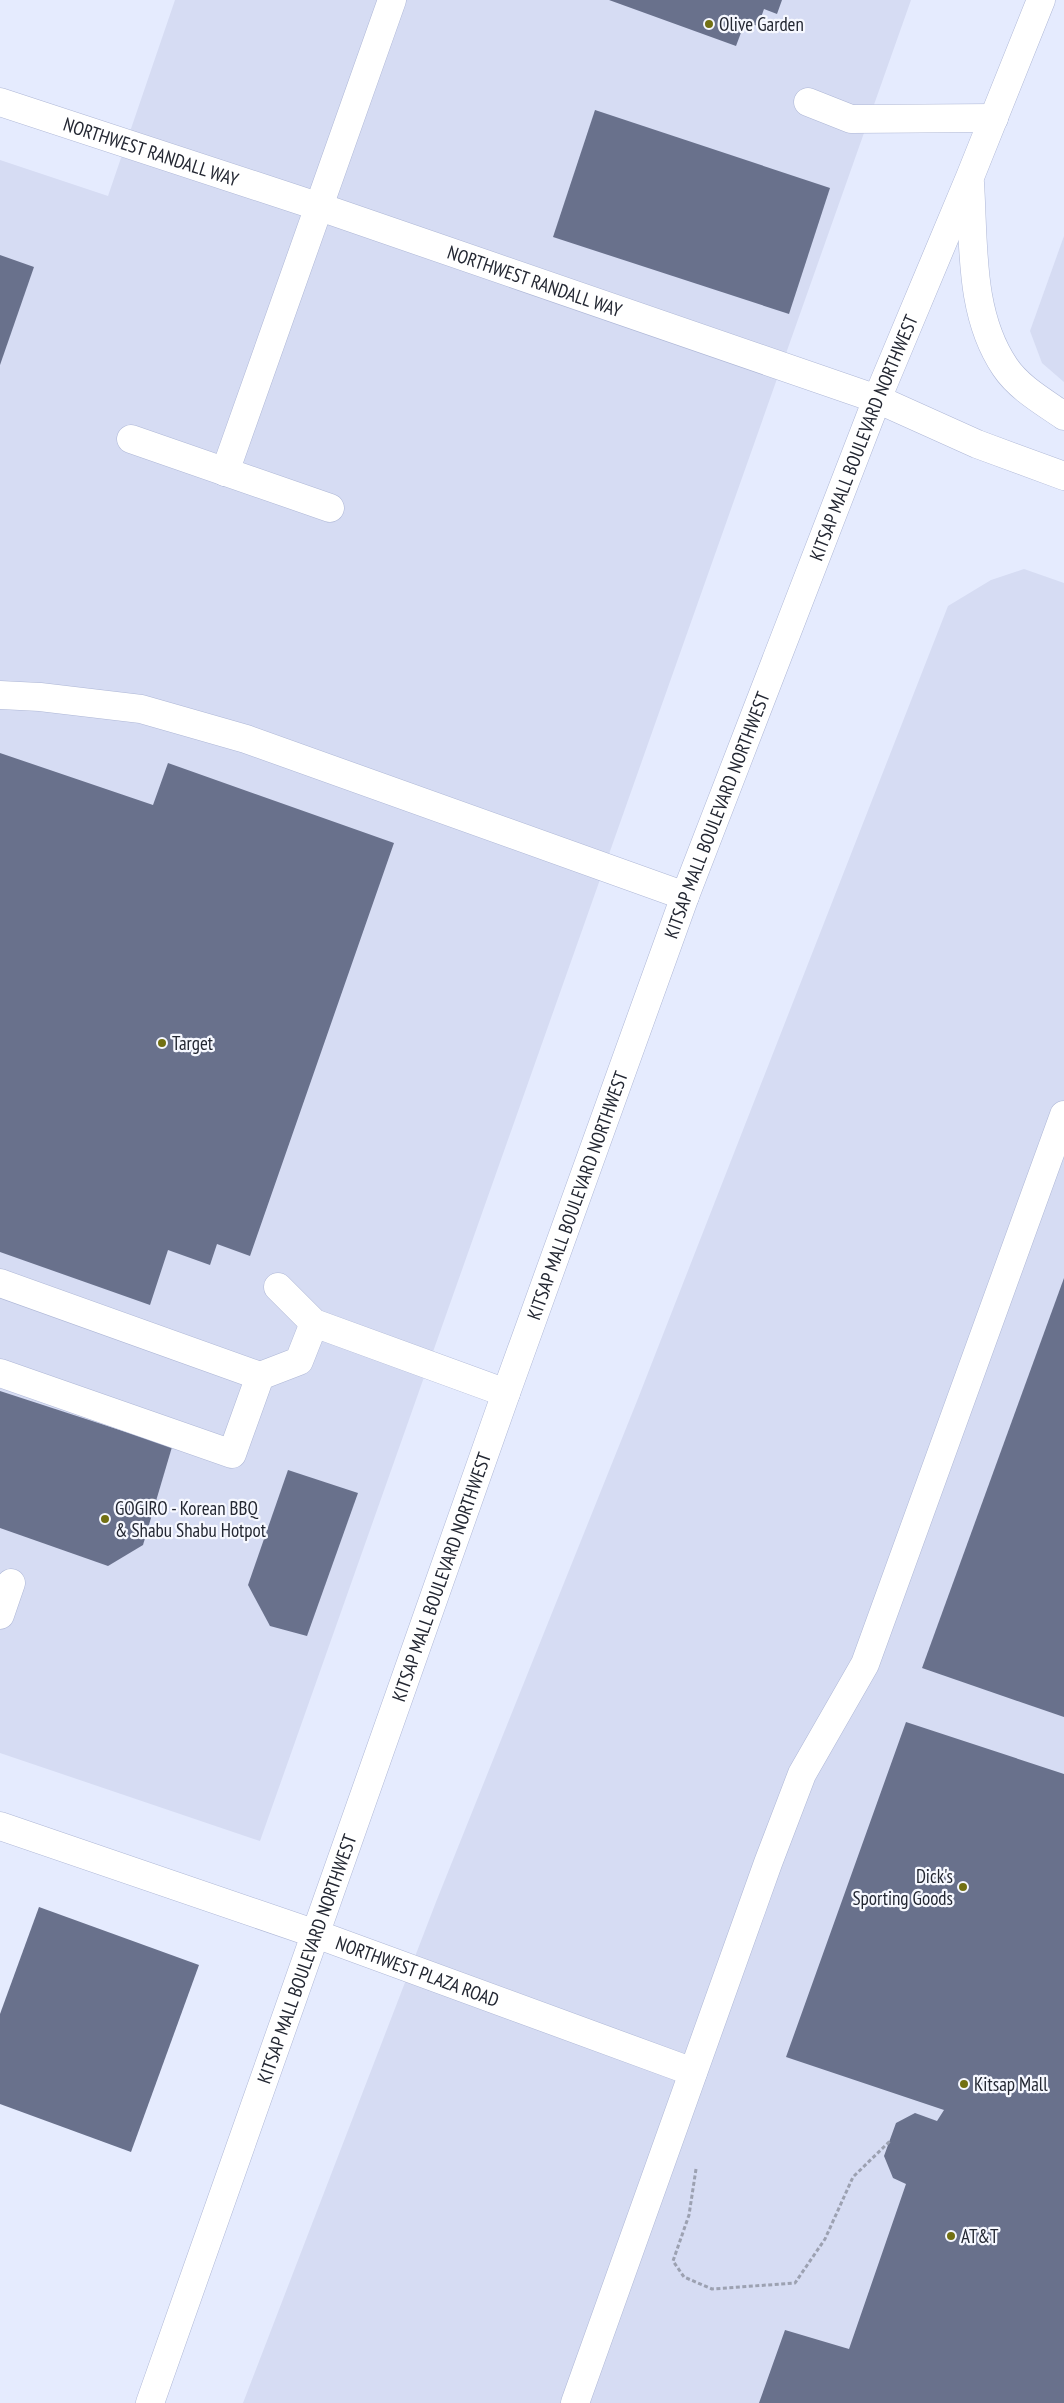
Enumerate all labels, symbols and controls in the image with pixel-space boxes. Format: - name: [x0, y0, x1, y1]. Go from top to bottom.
- place label: Olive Garden: [719, 12, 804, 36]
- marker: Olive Garden: [703, 18, 715, 30]
- street label: NORTHWEST RANDALL WAY: [60, 112, 242, 192]
- street label: NORTHWEST RANDALL WAY: [444, 240, 625, 322]
- street label: KITSAP MALL BOULEVARD NORTHWEST: [804, 311, 923, 564]
- street label: KITSAP MALL BOULEVARD NORTHWEST: [659, 688, 775, 942]
- place label: Target: [172, 1031, 214, 1055]
- marker: Target: [156, 1037, 168, 1049]
- street label: KITSAP MALL BOULEVARD NORTHWEST: [521, 1067, 633, 1323]
- street label: KITSAP MALL BOULEVARD NORTHWEST: [386, 1449, 496, 1705]
- place label: GOGIRO - Korean BBQ & Shabu Shabu Hotpot: [115, 1496, 267, 1542]
- marker: GOGIRO - Korean BBQ & Shabu Shabu Hotpot: [99, 1513, 111, 1525]
- street label: KITSAP MALL BOULEVARD NORTHWEST: [252, 1831, 362, 2087]
- place label: Dick's Sporting Goods: [852, 1864, 953, 1910]
- marker: Dick's Sporting Goods: [957, 1881, 969, 1893]
- street label: NORTHWEST PLAZA ROAD: [333, 1930, 502, 2012]
- place label: Kitsap Mall: [974, 2072, 1048, 2096]
- marker: Kitsap Mall: [958, 2078, 970, 2090]
- place label: AT&T: [961, 2224, 999, 2248]
- marker: AT&T: [945, 2230, 957, 2242]

